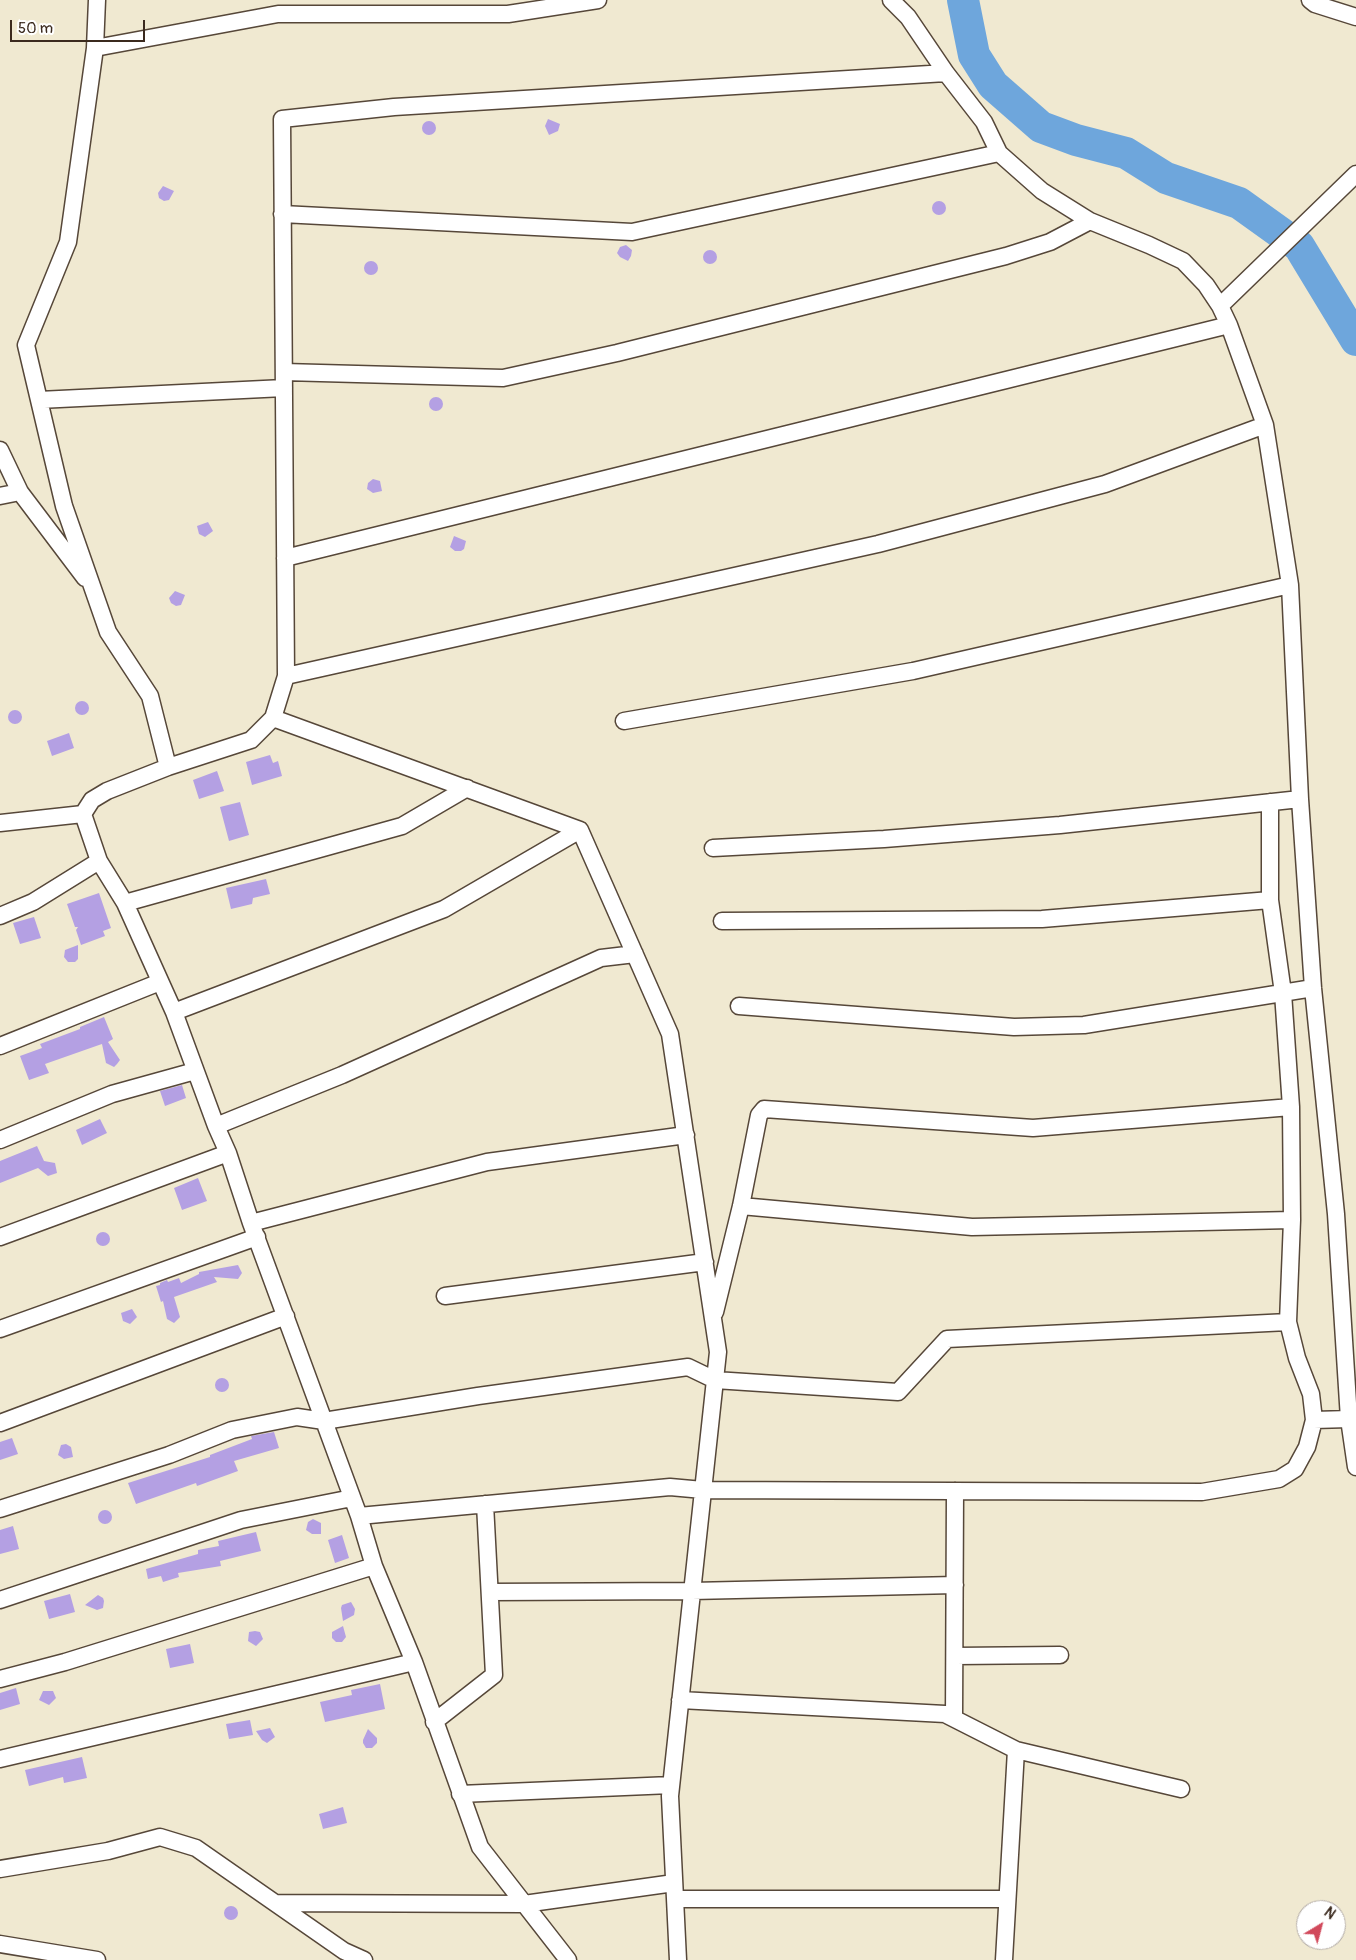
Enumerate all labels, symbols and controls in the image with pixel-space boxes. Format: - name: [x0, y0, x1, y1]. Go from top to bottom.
- scale bar: [12, 10, 148, 42]
- text: 50 m: [18, 19, 53, 38]
- north arrow: [1296, 1900, 1346, 1950]
- text: N: [1321, 1904, 1339, 1923]

